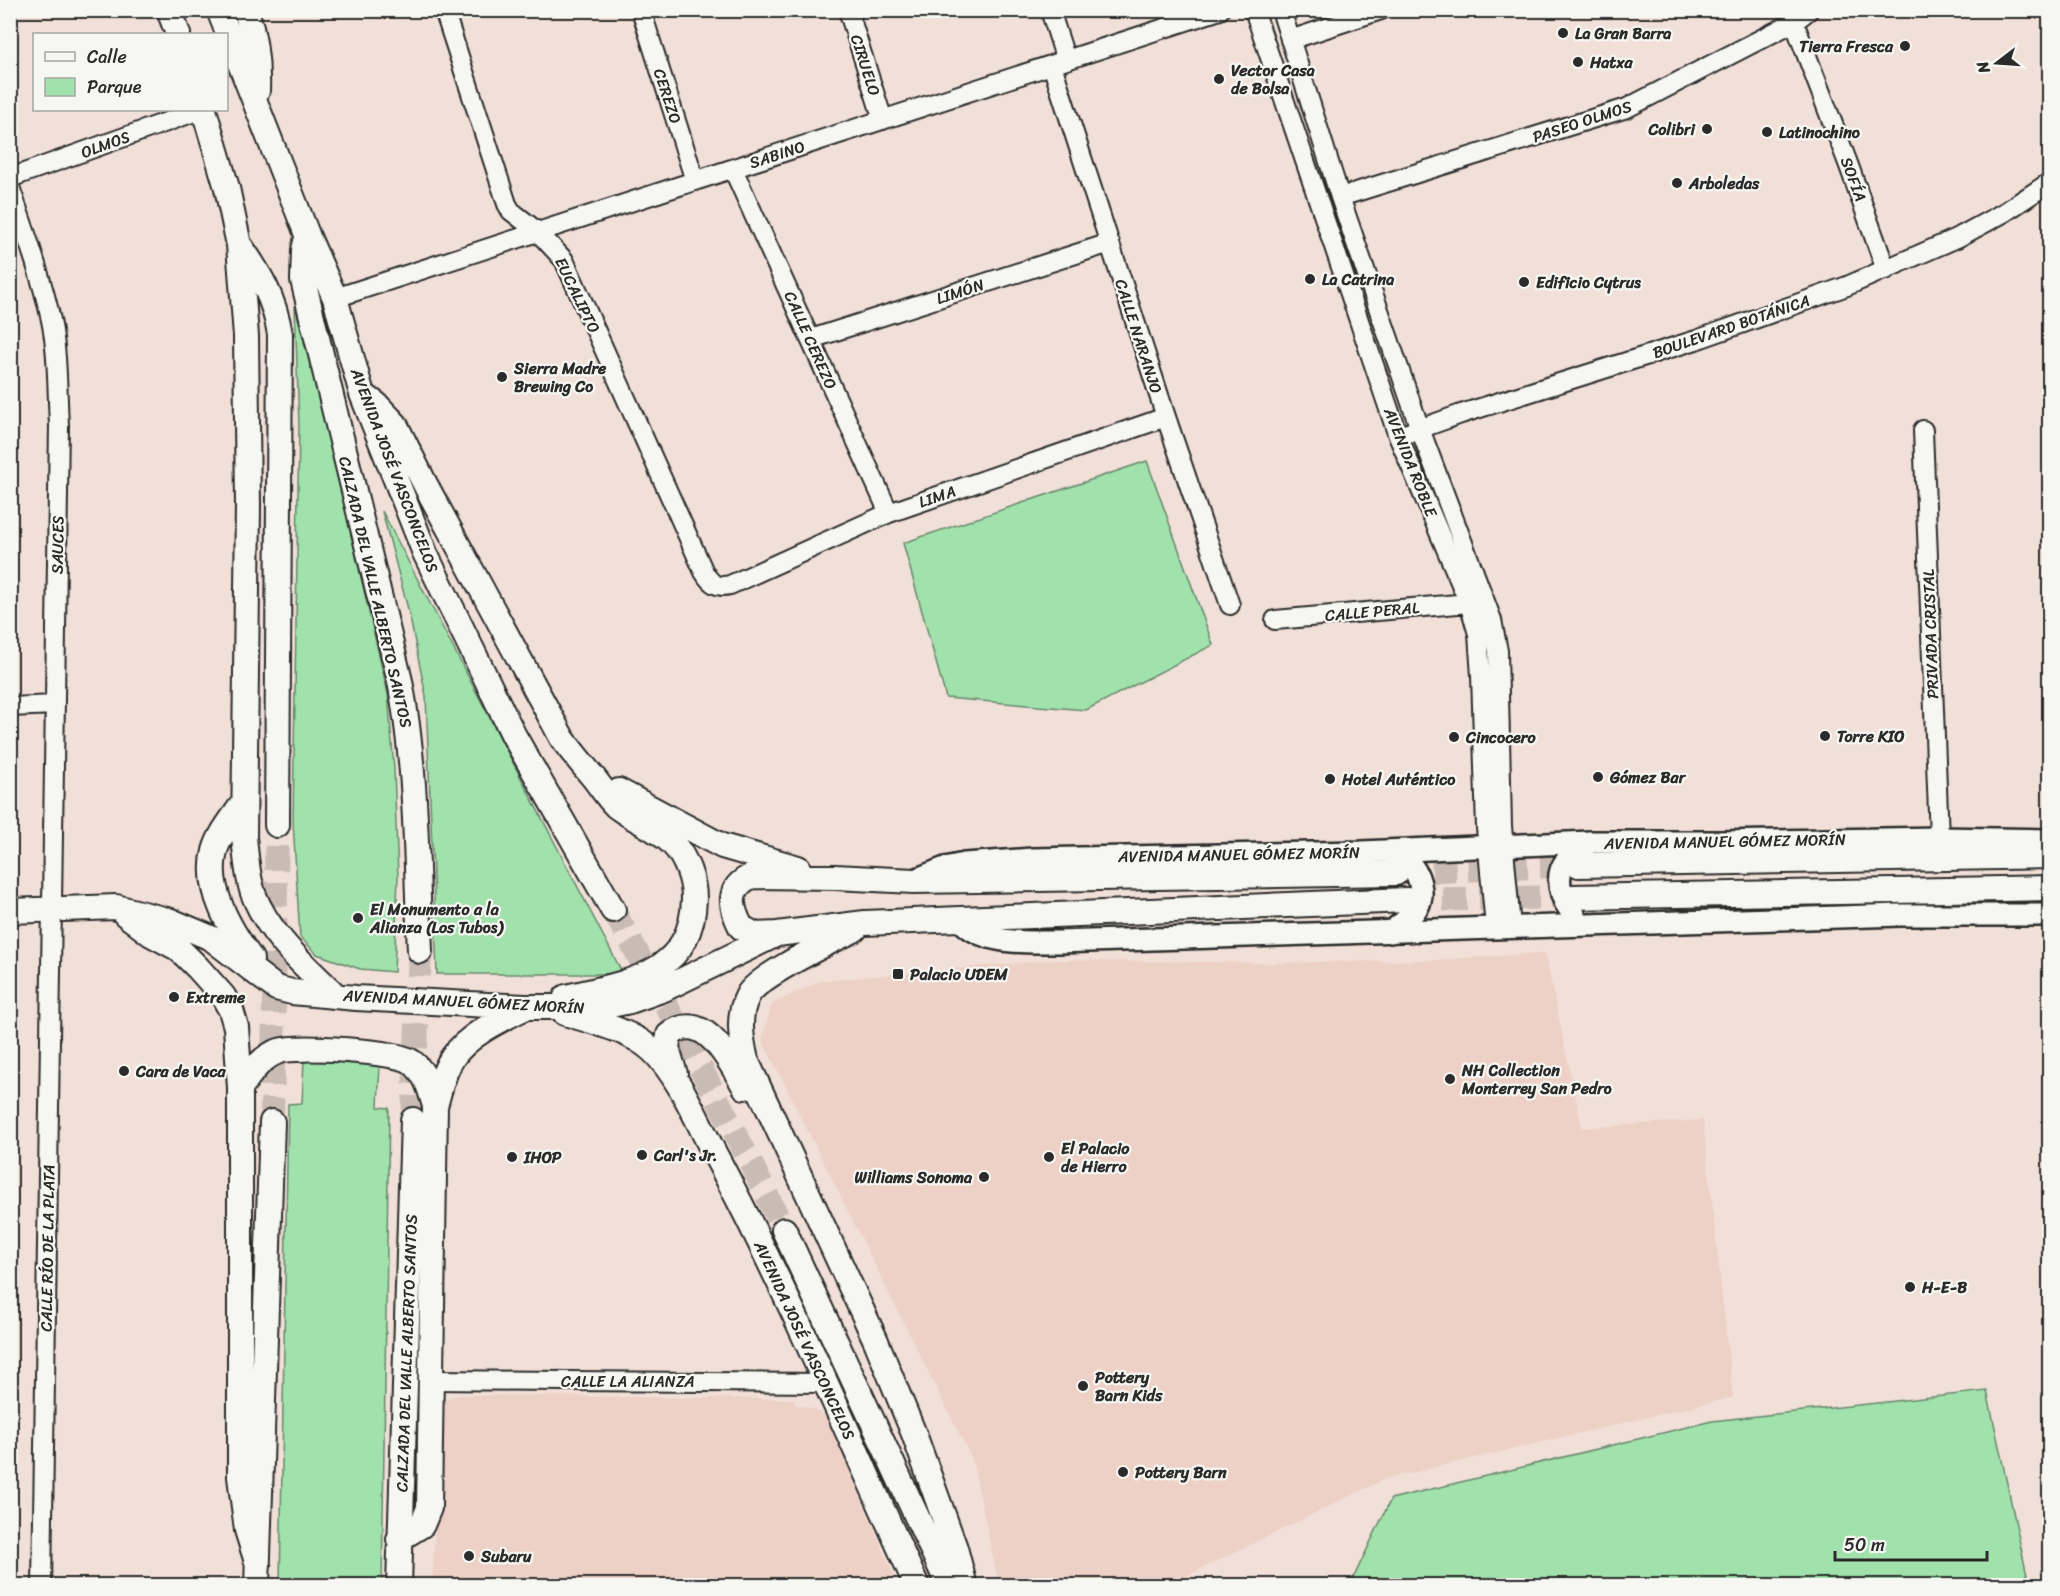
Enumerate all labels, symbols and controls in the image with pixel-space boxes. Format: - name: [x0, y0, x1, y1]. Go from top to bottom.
- place label: La Gran Barra: [1575, 19, 1671, 48]
- marker: La Gran Barra: [1556, 26, 1570, 40]
- street label: CIRUELO: [842, 31, 889, 100]
- place label: Tierra Fresca: [1799, 32, 1894, 61]
- legend: [33, 33, 228, 111]
- north arrow: [1967, 33, 2027, 93]
- marker: Tierra Fresca: [1898, 39, 1912, 53]
- text: Calle: [87, 41, 127, 73]
- place label: Hatxa: [1589, 48, 1634, 77]
- marker: Hatxa: [1571, 55, 1585, 69]
- place label: Vector Casa de Bolsa: [1231, 56, 1315, 103]
- text: N: [1967, 57, 1999, 78]
- street label: CEREZO: [645, 65, 690, 128]
- text: Parque: [87, 71, 142, 103]
- marker: Vector Casa de Bolsa: [1212, 72, 1226, 86]
- street label: PASEO OLMOS: [1528, 92, 1636, 151]
- place label: Colibri: [1647, 115, 1696, 144]
- place label: Latinochino: [1779, 118, 1861, 147]
- street label: OLMOS: [77, 122, 134, 167]
- marker: Colibri: [1700, 122, 1714, 136]
- marker: Latinochino: [1760, 125, 1774, 139]
- street label: SABINO: [745, 132, 809, 177]
- street label: SOFÍA: [1832, 153, 1875, 206]
- place label: Arboledas: [1688, 169, 1760, 198]
- marker: Arboledas: [1670, 176, 1684, 190]
- street label: EUCALIPTO: [547, 252, 609, 338]
- place label: La Catrina: [1322, 265, 1394, 294]
- place label: Edificio Cytrus: [1536, 268, 1641, 297]
- street label: LIMÓN: [932, 270, 988, 313]
- marker: La Catrina: [1303, 272, 1317, 286]
- street label: CALLE NARANJO: [1106, 275, 1171, 397]
- marker: Edificio Cytrus: [1517, 275, 1531, 289]
- street label: CALLE CEREZO: [776, 286, 845, 394]
- street label: BOULEVARD BOTÁNICA: [1648, 286, 1814, 367]
- place label: Sierra Madre Brewing Co: [513, 354, 607, 401]
- street label: AVENIDA JOSÉ VASCONCELOS: [342, 363, 447, 577]
- marker: Sierra Madre Brewing Co: [495, 370, 509, 384]
- street label: AVENIDA ROBLE: [1375, 402, 1446, 522]
- street label: CALZADA DEL VALLE ALBERTO SANTOS: [330, 453, 421, 731]
- street label: LIMA: [915, 477, 960, 516]
- street label: SAUCES: [42, 515, 73, 574]
- street label: PRIVADA CRISTAL: [1914, 568, 1947, 699]
- street label: CALLE PERAL: [1324, 593, 1421, 630]
- place label: Torre KIO: [1837, 722, 1905, 751]
- place label: Cincocero: [1465, 723, 1536, 752]
- marker: Torre KIO: [1818, 729, 1832, 743]
- marker: Cincocero: [1447, 730, 1461, 744]
- place label: Gómez Bar: [1609, 763, 1687, 792]
- place label: Hotel Auténtico: [1341, 765, 1456, 794]
- marker: Gómez Bar: [1591, 770, 1605, 784]
- marker: Hotel Auténtico: [1323, 772, 1337, 786]
- street label: AVENIDA MANUEL GÓMEZ MORÍN: [1603, 825, 1846, 858]
- street label: AVENIDA MANUEL GÓMEZ MORÍN: [1117, 838, 1360, 871]
- place label: El Monumento a la Alianza (Los Tubos): [369, 895, 504, 942]
- marker: El Monumento a la Alianza (Los Tubos): [351, 911, 365, 925]
- place label: Palacio UDEM: [910, 960, 1008, 989]
- marker: Palacio UDEM: [891, 967, 905, 981]
- street label: AVENIDA MANUEL GÓMEZ MORÍN: [342, 981, 585, 1022]
- place label: Extreme: [186, 983, 246, 1012]
- marker: Extreme: [167, 990, 181, 1004]
- place label: NH Collection Monterrey San Pedro: [1461, 1056, 1612, 1103]
- place label: Cara de Vaca: [135, 1057, 226, 1086]
- marker: Cara de Vaca: [117, 1064, 131, 1078]
- marker: NH Collection Monterrey San Pedro: [1443, 1072, 1457, 1086]
- place label: El Palacio de Hierro: [1061, 1134, 1130, 1181]
- place label: Carl's Jr.: [653, 1141, 717, 1170]
- place label: IHOP: [523, 1143, 562, 1172]
- marker: Carl's Jr.: [635, 1148, 649, 1162]
- marker: IHOP: [505, 1150, 519, 1164]
- marker: El Palacio de Hierro: [1042, 1150, 1056, 1164]
- place label: Williams Sonoma: [855, 1163, 973, 1192]
- street label: CALLE RÍO DE LA PLATA: [32, 1164, 63, 1332]
- marker: Williams Sonoma: [977, 1170, 991, 1184]
- street label: CALZADA DEL VALLE ALBERTO SANTOS: [387, 1214, 426, 1492]
- street label: AVENIDA JOSÉ VASCONCELOS: [745, 1235, 864, 1445]
- place label: H-E-B: [1921, 1273, 1968, 1302]
- marker: H-E-B: [1903, 1280, 1917, 1294]
- place label: Pottery Barn Kids: [1095, 1363, 1163, 1410]
- street label: CALLE LA ALIANZA: [561, 1367, 695, 1396]
- marker: Pottery Barn Kids: [1076, 1379, 1090, 1393]
- place label: Pottery Barn: [1135, 1458, 1227, 1487]
- marker: Pottery Barn: [1116, 1465, 1130, 1479]
- scale bar: [1835, 1524, 1986, 1562]
- text: 50 m: [1844, 1529, 1885, 1561]
- place label: Subaru: [480, 1542, 532, 1571]
- marker: Subaru: [462, 1549, 476, 1563]

